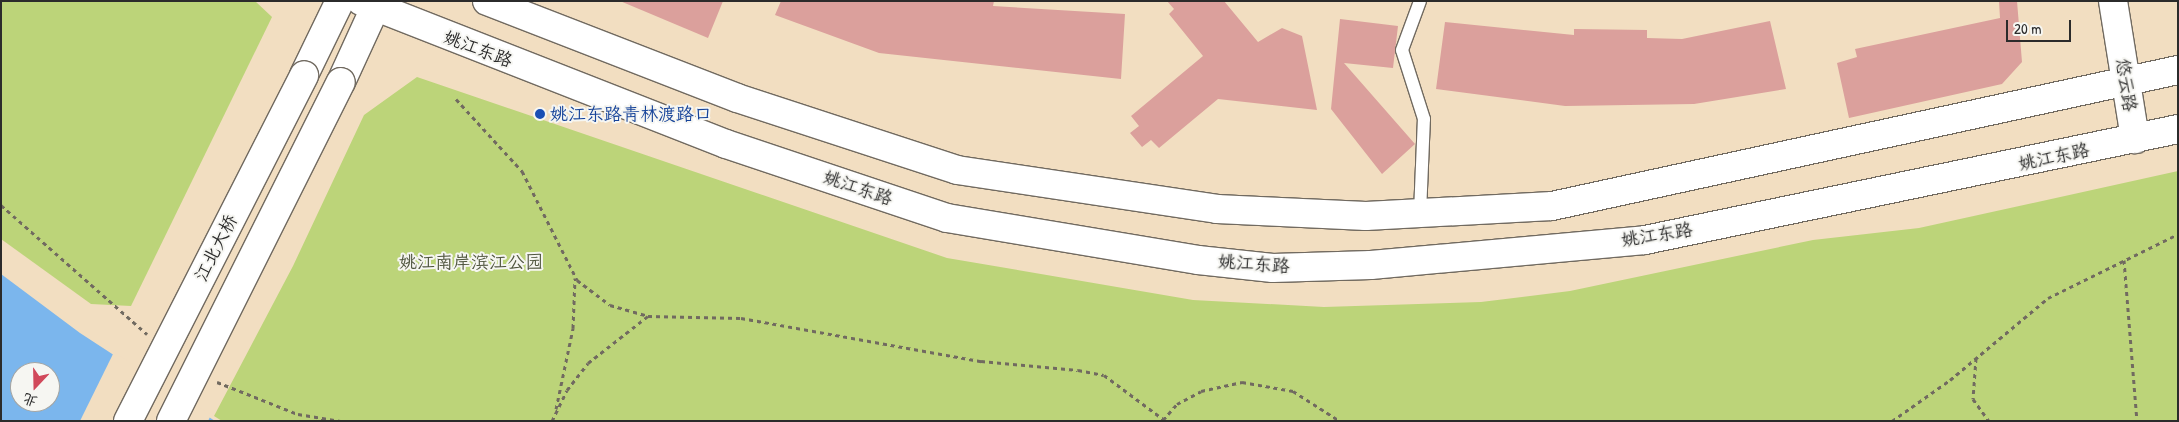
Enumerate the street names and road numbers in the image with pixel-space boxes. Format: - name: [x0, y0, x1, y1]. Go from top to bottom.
- street label: 姚江东路: [441, 26, 515, 72]
- street label: 悠云路: [2111, 57, 2141, 113]
- street label: 姚江东路: [2017, 139, 2091, 175]
- street label: 姚江东路: [820, 166, 896, 210]
- street label: 江北大桥: [190, 211, 242, 285]
- street label: 姚江东路: [1620, 219, 1694, 251]
- street label: 姚江东路: [1217, 251, 1291, 277]

